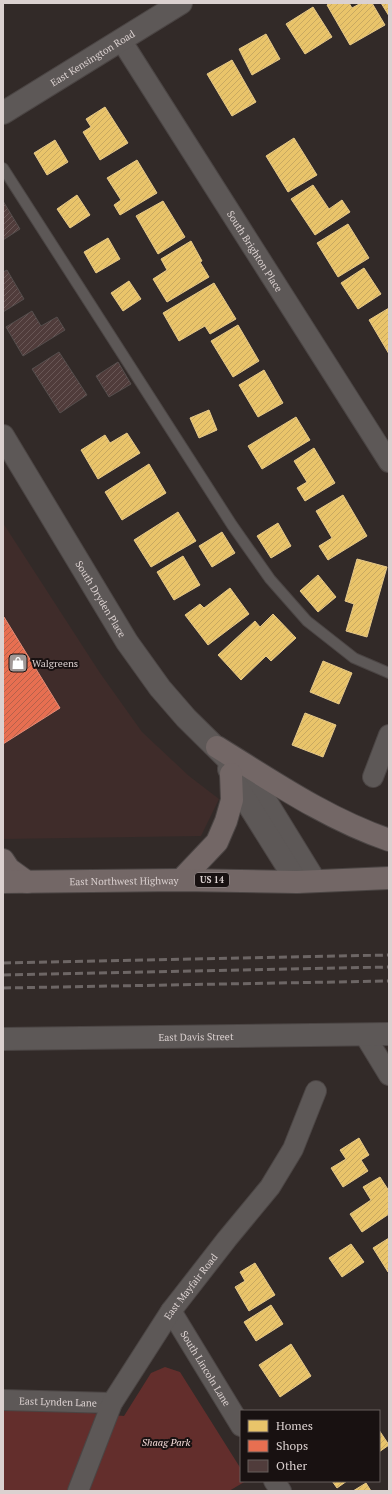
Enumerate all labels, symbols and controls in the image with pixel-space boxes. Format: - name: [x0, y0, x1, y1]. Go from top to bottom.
- street label: East Kensington Road: [48, 27, 138, 89]
- street label: South Brighton Place: [224, 208, 285, 294]
- street label: South Dryden Place: [72, 558, 129, 640]
- shop icon: Walgreens: [7, 652, 29, 674]
- place label: Walgreens: [32, 657, 78, 670]
- road number: US 14: [195, 873, 229, 887]
- street label: East Northwest Highway: [69, 874, 180, 888]
- street label: East Davis Street: [158, 1030, 234, 1044]
- street label: East Mayfair Road: [161, 1251, 221, 1322]
- street label: South Lincoln Lane: [177, 1328, 233, 1409]
- street label: East Lynden Lane: [19, 1394, 97, 1410]
- legend: [240, 1410, 380, 1482]
- text: Homes: [276, 1418, 313, 1433]
- park label: Shaag Park: [142, 1436, 190, 1449]
- text: Shops: [276, 1438, 308, 1453]
- text: Other: [276, 1458, 307, 1473]

